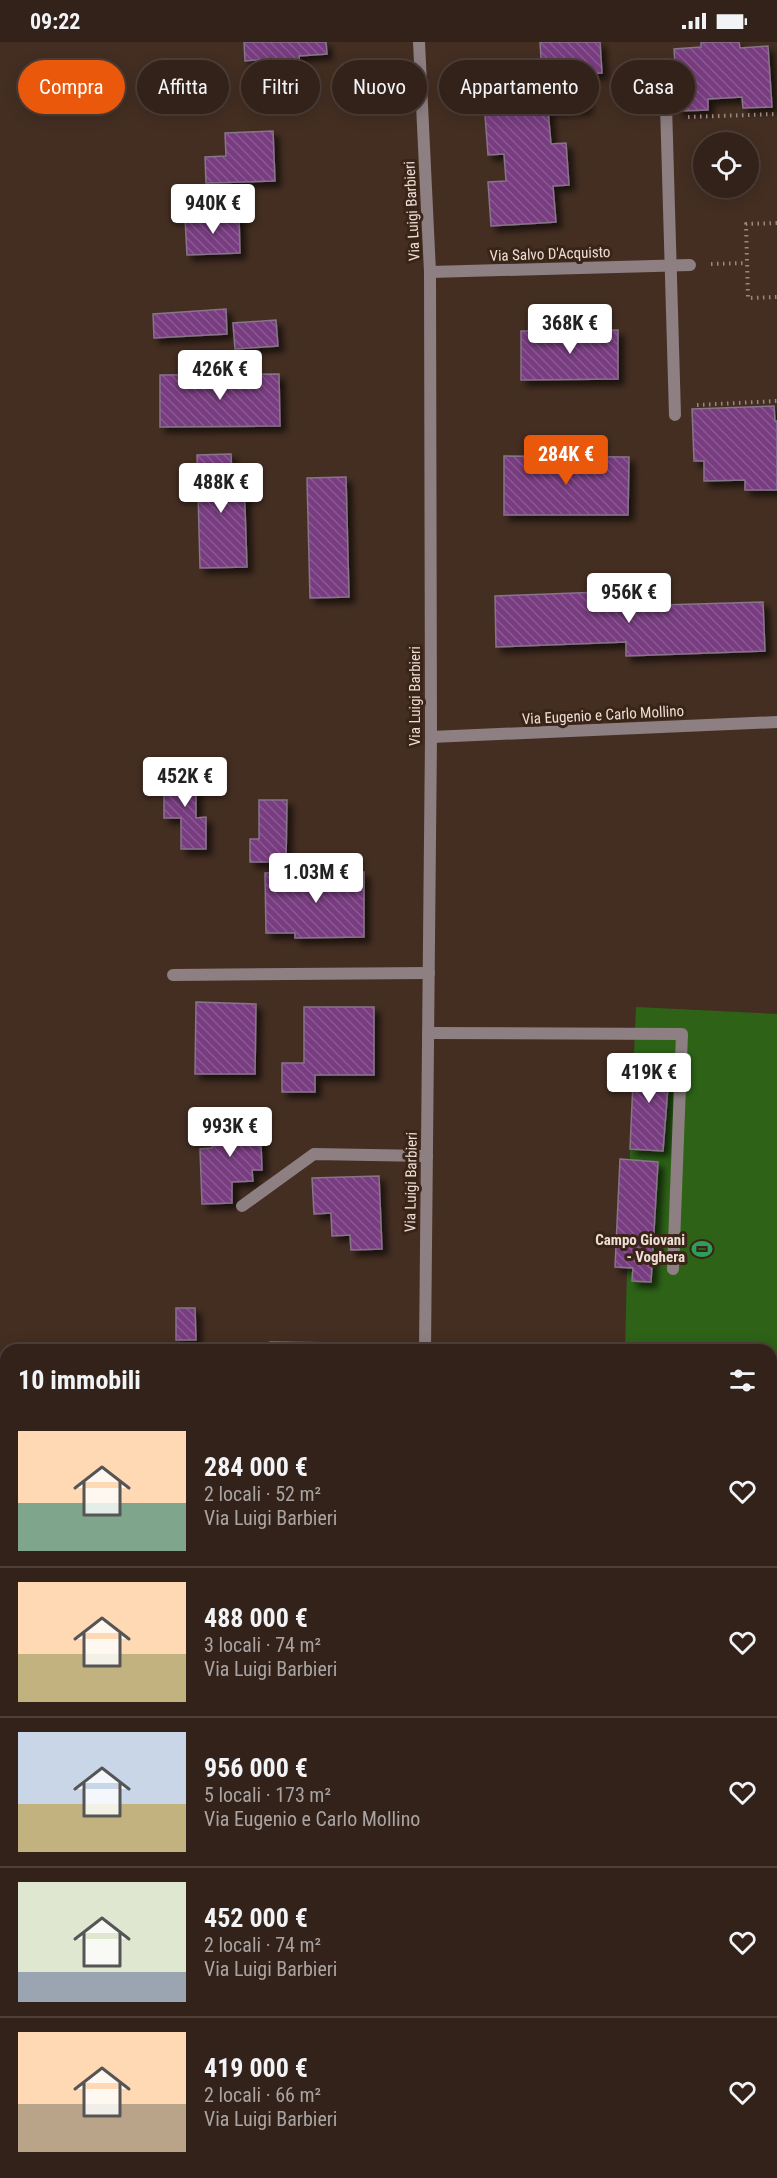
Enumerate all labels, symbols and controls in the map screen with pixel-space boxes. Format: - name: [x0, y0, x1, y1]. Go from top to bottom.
- text: 09:22: [30, 9, 81, 34]
- chip: Compra: [18, 60, 125, 114]
- chip: Affitta: [137, 60, 229, 114]
- chip: Filtri: [241, 60, 320, 114]
- chip: Nuovo: [332, 60, 427, 114]
- chip: Appartamento: [439, 60, 599, 114]
- chip: Casa: [611, 60, 695, 114]
- map controls: [693, 132, 759, 198]
- button: locate: [693, 132, 759, 198]
- street label: Via Luigi Barbieri: [400, 161, 424, 261]
- pin: 940K €: [164, 184, 262, 235]
- text: 940K €: [185, 191, 241, 215]
- street label: Via Salvo D'Acquisto: [489, 243, 611, 265]
- pin: 368K €: [521, 304, 619, 355]
- text: 368K €: [542, 311, 598, 335]
- pin: 426K €: [171, 350, 269, 401]
- text: 426K €: [192, 357, 248, 381]
- pin: 284K €: [517, 435, 615, 486]
- text: 284K €: [538, 442, 594, 466]
- pin: 488K €: [172, 463, 270, 514]
- text: 488K €: [193, 470, 249, 494]
- pin: 956K €: [580, 573, 678, 624]
- text: 956K €: [601, 580, 657, 604]
- street label: Via Luigi Barbieri: [406, 646, 424, 746]
- street label: Via Eugenio e Carlo Mollino: [521, 702, 685, 728]
- pin: 452K €: [136, 757, 234, 808]
- text: 452K €: [157, 764, 213, 788]
- pin: 1.03M €: [261, 853, 371, 904]
- text: 1.03M €: [283, 860, 349, 884]
- pin: 419K €: [600, 1053, 698, 1104]
- text: 419K €: [621, 1060, 677, 1084]
- pin: 993K €: [181, 1107, 279, 1158]
- text: 993K €: [202, 1114, 258, 1138]
- street label: Via Luigi Barbieri: [401, 1132, 421, 1232]
- place label: Campo Giovani - Voghera: [595, 1231, 685, 1266]
- sports icon: Campo Giovani - Voghera: [690, 1237, 714, 1261]
- icon: filters: [726, 1364, 759, 1397]
- text: 10 immobili: [18, 1365, 141, 1395]
- text: 284 000 €: [204, 1452, 308, 1482]
- icon: home: [66, 1455, 138, 1527]
- icon: heart: [726, 1475, 759, 1508]
- text: 2 locali · 52 m²: [204, 1482, 321, 1506]
- text: Via Luigi Barbieri: [204, 1506, 337, 1530]
- text: 488 000 €: [204, 1603, 308, 1633]
- icon: home: [66, 1606, 138, 1678]
- icon: heart: [726, 1626, 759, 1659]
- text: 3 locali · 74 m²: [204, 1633, 321, 1657]
- text: Via Luigi Barbieri: [204, 1657, 337, 1681]
- text: 956 000 €: [204, 1753, 308, 1783]
- icon: home: [66, 1756, 138, 1828]
- icon: heart: [726, 1776, 759, 1809]
- text: 5 locali · 173 m²: [204, 1783, 331, 1807]
- text: Via Eugenio e Carlo Mollino: [204, 1807, 420, 1831]
- text: 452 000 €: [204, 1903, 308, 1933]
- icon: home: [66, 1906, 138, 1978]
- icon: heart: [726, 1926, 759, 1959]
- text: 2 locali · 74 m²: [204, 1933, 321, 1957]
- text: Via Luigi Barbieri: [204, 1957, 337, 1981]
- text: 419 000 €: [204, 2053, 308, 2083]
- icon: home: [66, 2056, 138, 2128]
- icon: heart: [726, 2076, 759, 2109]
- text: 2 locali · 66 m²: [204, 2083, 321, 2107]
- text: Via Luigi Barbieri: [204, 2107, 337, 2131]

